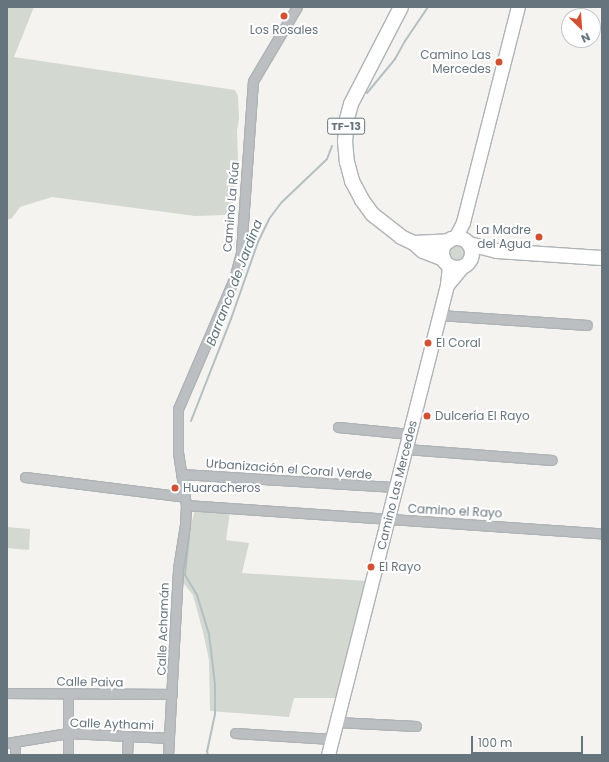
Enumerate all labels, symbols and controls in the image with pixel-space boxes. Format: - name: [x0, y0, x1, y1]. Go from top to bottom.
- north arrow: [561, 8, 601, 48]
- marker: Los Rosales: [279, 11, 289, 21]
- place label: Los Rosales: [250, 23, 318, 37]
- text: N: [579, 29, 593, 47]
- place label: Camino Las Mercedes: [420, 48, 491, 76]
- marker: Camino Las Mercedes: [494, 57, 504, 67]
- road number: TF-13: [327, 117, 365, 135]
- street label: Camino La Rúa: [220, 161, 242, 253]
- water label: Barranco de Jardina: [204, 218, 266, 348]
- place label: La Madre del Agua: [476, 223, 531, 251]
- marker: La Madre del Agua: [534, 232, 544, 242]
- place label: El Coral: [436, 336, 481, 350]
- marker: El Coral: [423, 338, 433, 348]
- place label: Dulcería El Rayo: [435, 409, 530, 423]
- marker: Dulcería El Rayo: [422, 411, 432, 421]
- street label: Camino Las Mercedes: [374, 419, 420, 551]
- street label: Urbanización el Coral Verde: [205, 456, 373, 482]
- place label: Huaracheros: [183, 481, 261, 495]
- marker: Huaracheros: [170, 483, 180, 493]
- street label: Camino el Rayo: [407, 501, 503, 521]
- place label: El Rayo: [379, 560, 421, 574]
- marker: El Rayo: [366, 562, 376, 572]
- street label: Calle Achamán: [154, 582, 172, 676]
- street label: Calle Paiva: [56, 674, 124, 690]
- street label: Calle Aythami: [70, 715, 154, 733]
- scale bar: [473, 728, 585, 754]
- text: 100 m: [478, 734, 512, 751]

